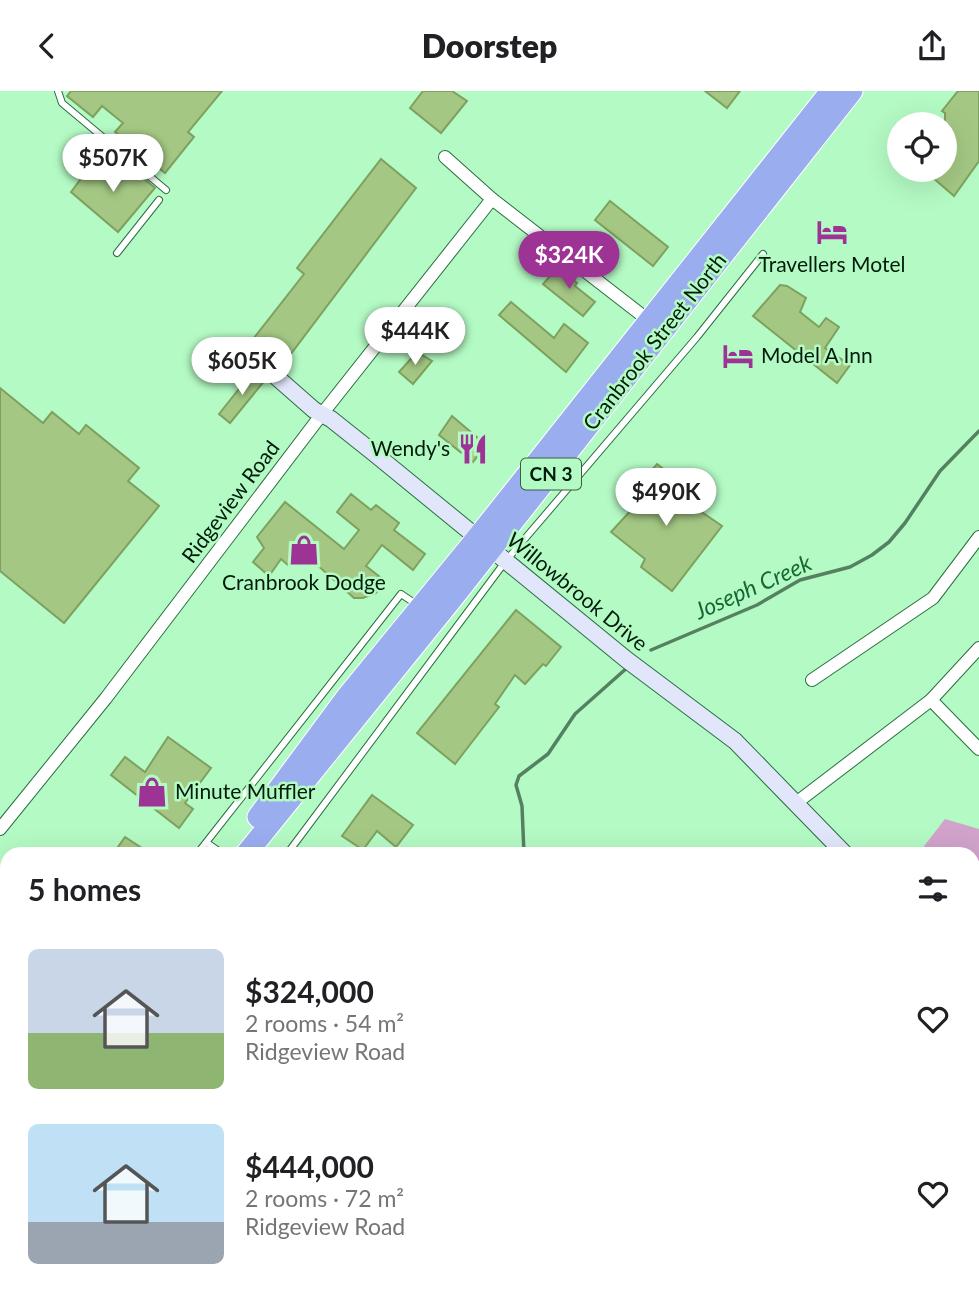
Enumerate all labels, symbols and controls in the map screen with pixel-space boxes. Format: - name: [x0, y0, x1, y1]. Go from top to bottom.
- text: Doorstep: [422, 26, 557, 65]
- icon: back: [28, 27, 66, 65]
- icon: share: [913, 27, 951, 65]
- map controls: [887, 112, 957, 182]
- button: locate: [887, 112, 957, 182]
- pin: $507K: [64, 134, 162, 194]
- text: $507K: [78, 143, 148, 171]
- hotel icon: Travellers Motel: [815, 215, 849, 249]
- pin: $324K: [520, 231, 618, 291]
- text: $324K: [534, 240, 604, 268]
- street label: Cranbrook Street North: [577, 248, 731, 435]
- place label: Travellers Motel: [759, 251, 905, 276]
- pin: $444K: [366, 307, 464, 367]
- text: $444K: [380, 316, 450, 344]
- pin: $605K: [193, 337, 291, 397]
- hotel icon: Model A Inn: [721, 339, 755, 373]
- place label: Model A Inn: [761, 342, 873, 367]
- text: $605K: [207, 346, 277, 374]
- restaurant icon: Wendy's: [456, 432, 490, 466]
- street label: Ridgeview Road: [176, 435, 284, 567]
- place label: Wendy's: [371, 435, 450, 460]
- road number: CN 3: [521, 459, 581, 489]
- pin: $490K: [617, 469, 715, 528]
- text: $490K: [631, 477, 701, 505]
- street label: Willowbrook Drive: [503, 526, 653, 655]
- shop icon: Cranbrook Dodge: [287, 533, 321, 567]
- water label: Joseph Creek: [689, 547, 816, 625]
- place label: Cranbrook Dodge: [222, 569, 386, 594]
- shop icon: Minute Muffler: [135, 775, 169, 809]
- place label: Minute Muffler: [175, 778, 316, 803]
- icon: filters: [914, 870, 952, 908]
- text: 5 homes: [28, 871, 141, 907]
- text: $324,000: [245, 973, 374, 1009]
- icon: home: [84, 977, 168, 1061]
- icon: heart: [914, 1000, 952, 1038]
- text: 2 rooms · 54 m²: [245, 1009, 404, 1037]
- text: Ridgeview Road: [245, 1037, 405, 1065]
- text: $444,000: [245, 1148, 374, 1184]
- icon: home: [84, 1152, 168, 1236]
- icon: heart: [914, 1175, 952, 1213]
- text: 2 rooms · 72 m²: [245, 1184, 404, 1212]
- text: Ridgeview Road: [245, 1212, 405, 1240]

